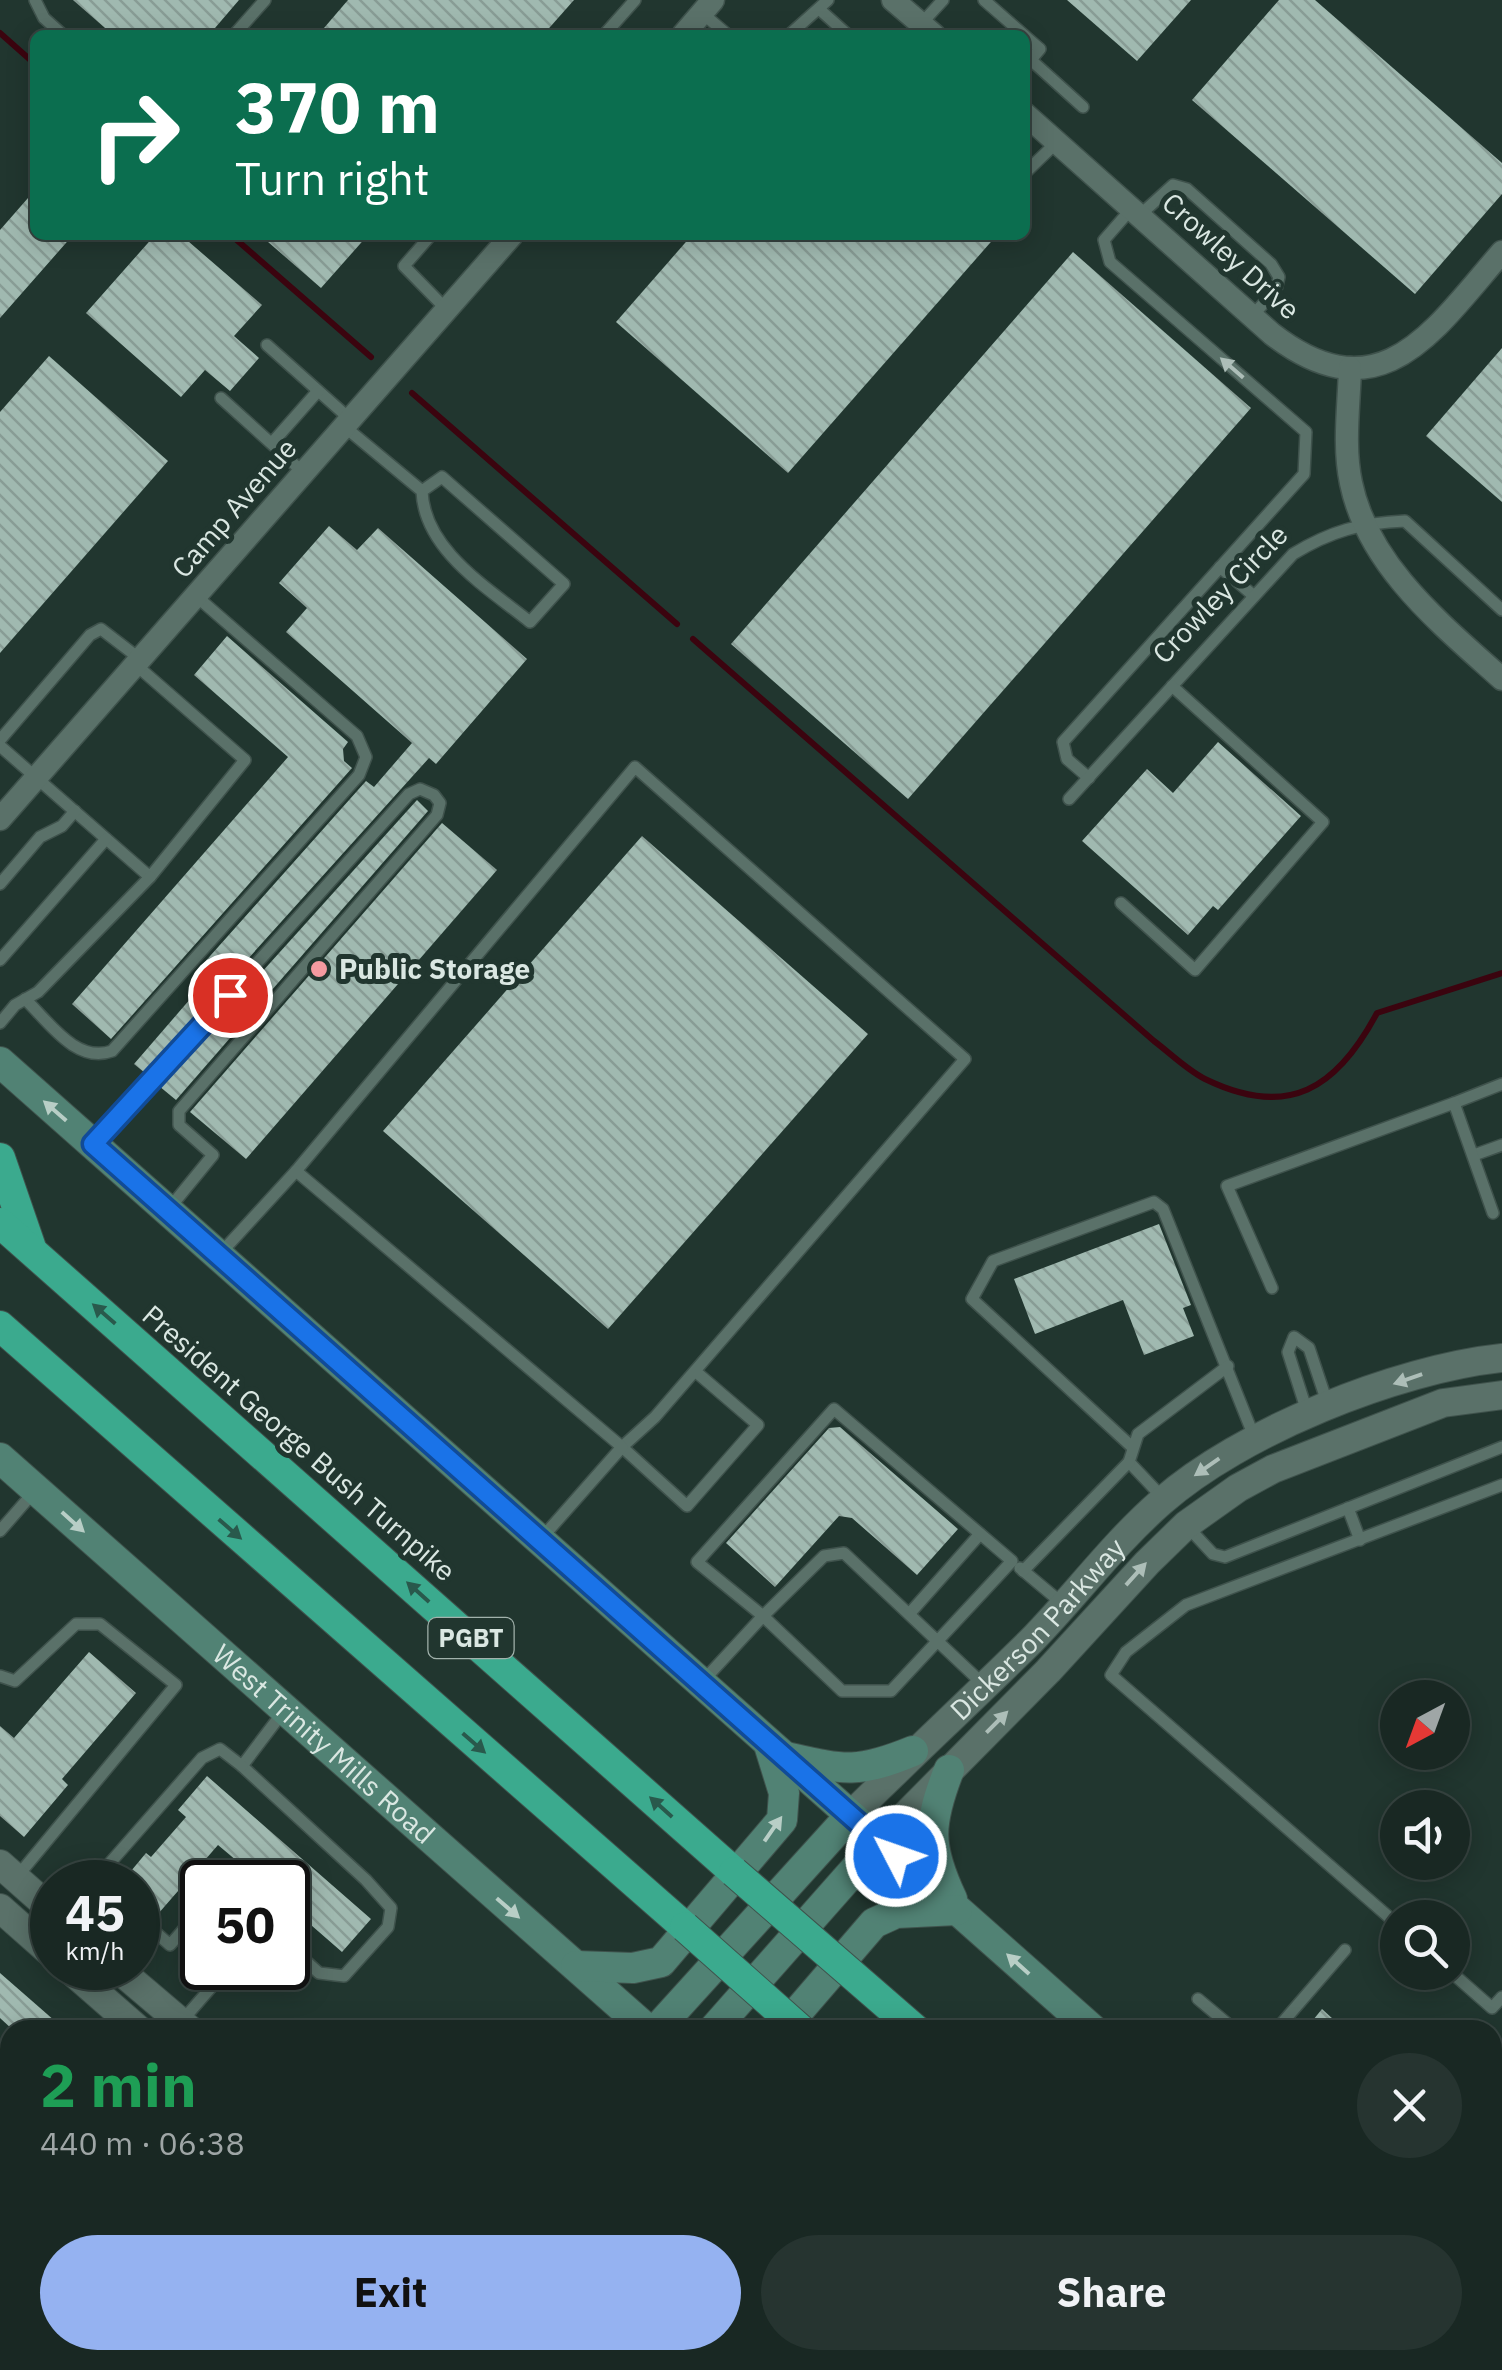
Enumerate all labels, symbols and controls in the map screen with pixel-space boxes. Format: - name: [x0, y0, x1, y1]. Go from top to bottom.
- text: 370 m: [235, 61, 440, 152]
- icon: right: [70, 70, 200, 200]
- text: Turn right: [235, 149, 430, 207]
- street label: Crowley Drive: [1155, 184, 1308, 327]
- one-way arrow: [1220, 357, 1245, 379]
- street label: Camp Avenue: [163, 430, 304, 585]
- street label: Crowley Circle: [1144, 516, 1295, 671]
- place label: Public Storage: [339, 950, 530, 987]
- pin: [188, 953, 273, 1038]
- marker: Public Storage: [308, 958, 330, 980]
- icon: arrive: [203, 968, 258, 1023]
- one-way arrow: [43, 1100, 68, 1122]
- street label: President George Bush Turnpike: [135, 1296, 464, 1589]
- one-way arrow: [92, 1304, 117, 1326]
- one-way arrow: [1393, 1373, 1423, 1388]
- one-way arrow: [1194, 1457, 1221, 1476]
- one-way arrow: [60, 1511, 85, 1533]
- one-way arrow: [217, 1517, 242, 1539]
- street label: Dickerson Parkway: [942, 1530, 1133, 1728]
- one-way arrow: [1125, 1562, 1147, 1587]
- one-way arrow: [406, 1581, 431, 1603]
- road number: PGBT: [428, 1618, 514, 1658]
- street label: West Trinity Mills Road: [205, 1635, 443, 1852]
- north arrow: [1380, 1680, 1470, 1770]
- map controls: [1380, 1680, 1470, 1990]
- one-way arrow: [984, 1711, 1008, 1735]
- one-way arrow: [461, 1731, 486, 1753]
- button: sound: [1380, 1790, 1470, 1880]
- one-way arrow: [649, 1796, 673, 1819]
- position arrow: [844, 1804, 948, 1908]
- one-way arrow: [763, 1816, 783, 1843]
- speed limit sign: 50: [180, 1860, 310, 1990]
- text: 45: [65, 1880, 125, 1945]
- one-way arrow: [496, 1896, 521, 1918]
- button: search: [1380, 1900, 1470, 1990]
- text: km/h: [66, 1934, 124, 1967]
- one-way arrow: [1006, 1953, 1030, 1976]
- text: 2 min: [40, 2045, 197, 2124]
- button: close: [1357, 2053, 1462, 2158]
- text: 440 m · 06:38: [40, 2122, 245, 2164]
- button: Exit: [40, 2235, 741, 2350]
- button: Share: [761, 2235, 1462, 2350]

